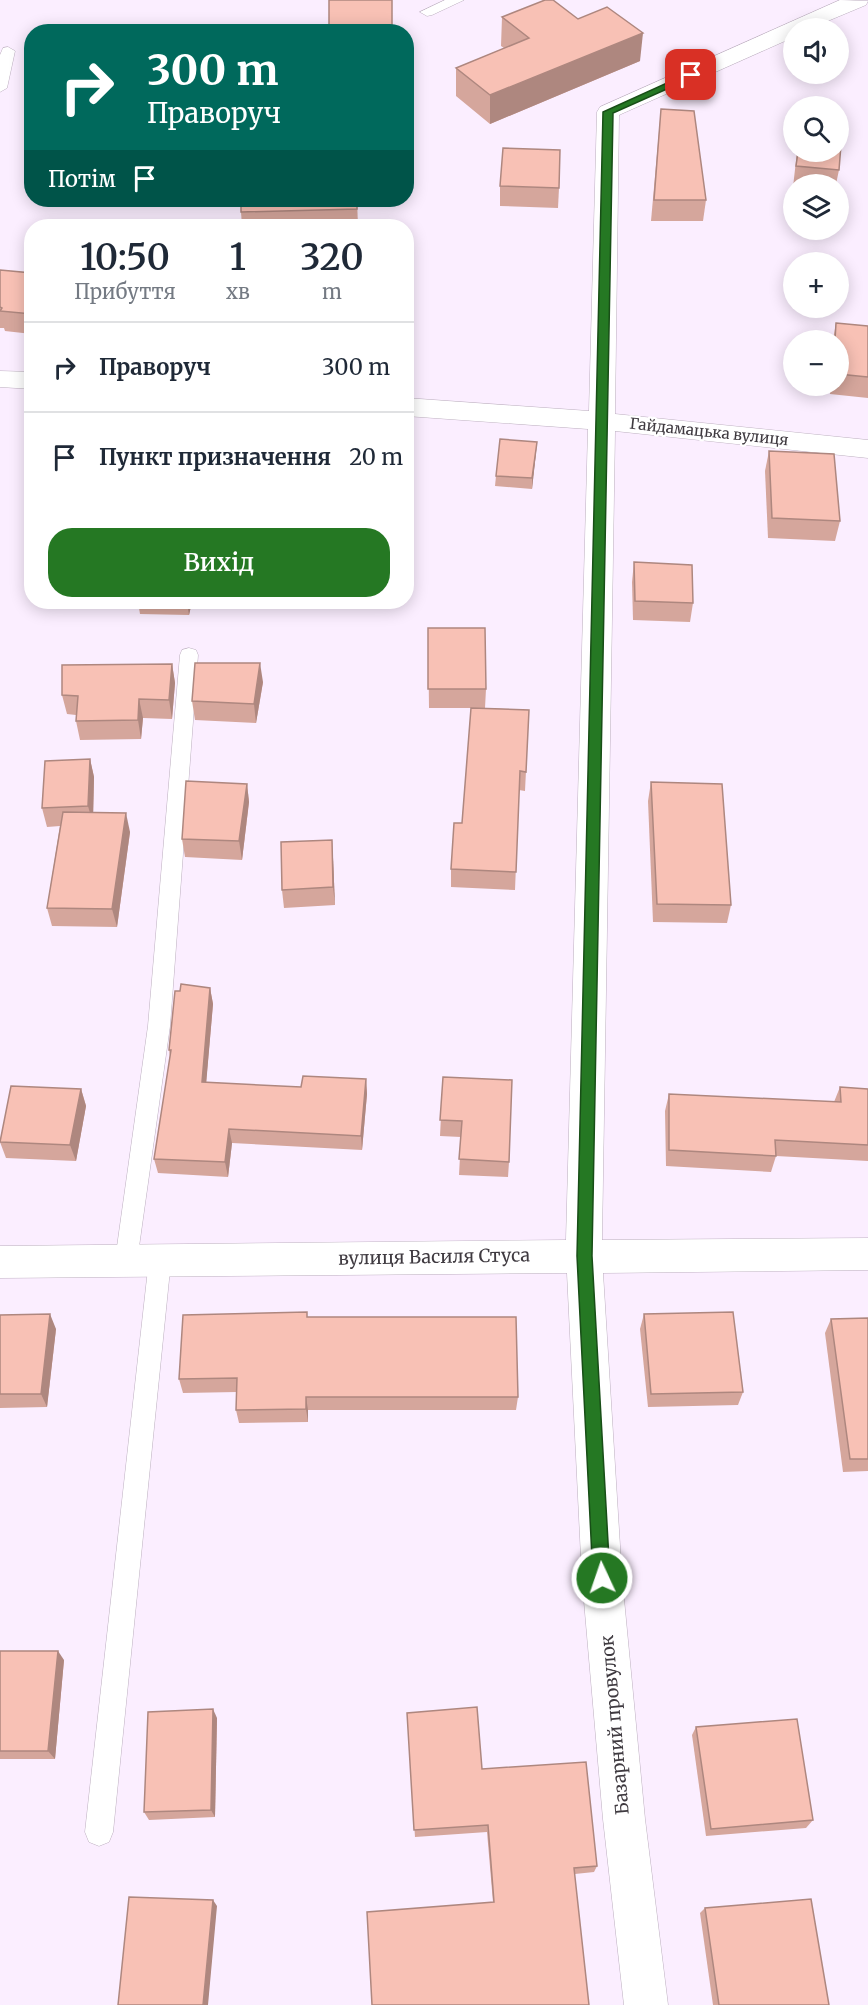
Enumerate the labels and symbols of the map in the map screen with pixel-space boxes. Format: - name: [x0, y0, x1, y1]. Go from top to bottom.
- pin: [665, 49, 716, 100]
- street label: Гайдамацька вулиця: [629, 414, 790, 449]
- street label: вулиця Василя Стуса: [338, 1243, 530, 1270]
- position arrow: [570, 1546, 634, 1610]
- street label: Базарний провулок: [595, 1634, 634, 1816]

